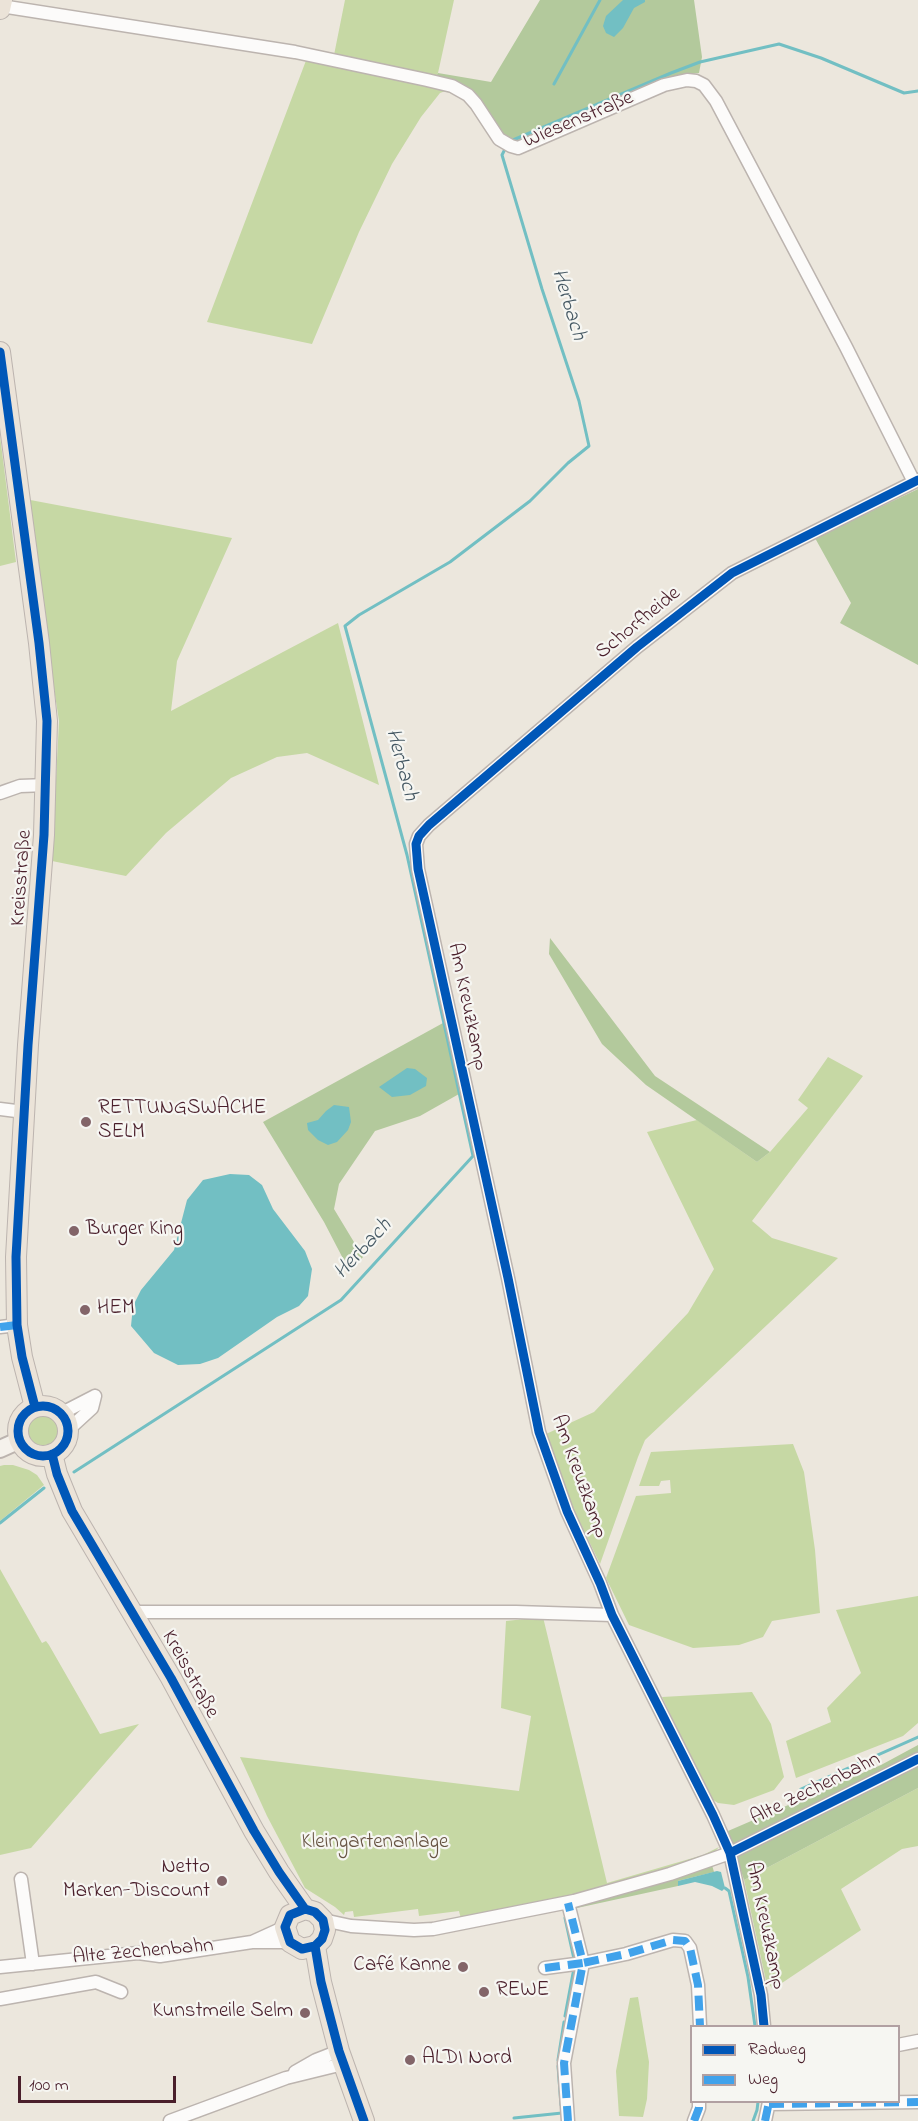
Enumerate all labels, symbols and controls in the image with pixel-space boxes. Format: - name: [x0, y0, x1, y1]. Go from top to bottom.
- street label: Wiesenstraße: [520, 87, 638, 155]
- water label: Herbach: [544, 266, 590, 344]
- street label: Schorfheide: [591, 582, 687, 666]
- water label: Herbach: [378, 726, 422, 804]
- street label: Kreisstraße: [7, 829, 39, 927]
- street label: Am Kreuzkamp: [440, 941, 492, 1073]
- place label: RETTUNGSWACHE SELM: [98, 1097, 266, 1147]
- marker: RETTUNGSWACHE SELM: [79, 1115, 93, 1129]
- water label: Herbach: [329, 1214, 399, 1286]
- place label: Burger King: [86, 1218, 183, 1244]
- marker: Burger King: [67, 1224, 81, 1238]
- place label: HEM: [97, 1297, 135, 1323]
- marker: HEM: [78, 1303, 92, 1317]
- street label: Am Kreuzkamp: [544, 1412, 612, 1542]
- street label: Kreisstraße: [155, 1627, 223, 1723]
- street label: Alte Zechenbahn: [747, 1748, 885, 1832]
- park label: Kleingartenanlage: [302, 1831, 448, 1857]
- place label: Netto Marken-Discount: [63, 1856, 210, 1906]
- street label: Am Kreuzkamp: [738, 1860, 790, 1992]
- marker: Netto Marken-Discount: [215, 1874, 229, 1888]
- street label: Alte Zechenbahn: [72, 1934, 214, 1972]
- place label: Café Kanne: [353, 1954, 451, 1980]
- marker: Café Kanne: [456, 1960, 470, 1974]
- place label: REWE: [496, 1979, 549, 2005]
- marker: REWE: [477, 1985, 491, 1999]
- place label: Kunstmeile Selm: [152, 2000, 293, 2026]
- marker: Kunstmeile Selm: [298, 2006, 312, 2020]
- legend: [690, 2025, 900, 2103]
- text: Radweg: [748, 2037, 806, 2063]
- place label: ALDI Nord: [422, 2047, 512, 2073]
- marker: ALDI Nord: [403, 2053, 417, 2067]
- scale bar: [21, 2064, 178, 2102]
- text: Weg: [748, 2067, 778, 2093]
- text: 100 m: [29, 2073, 69, 2099]

